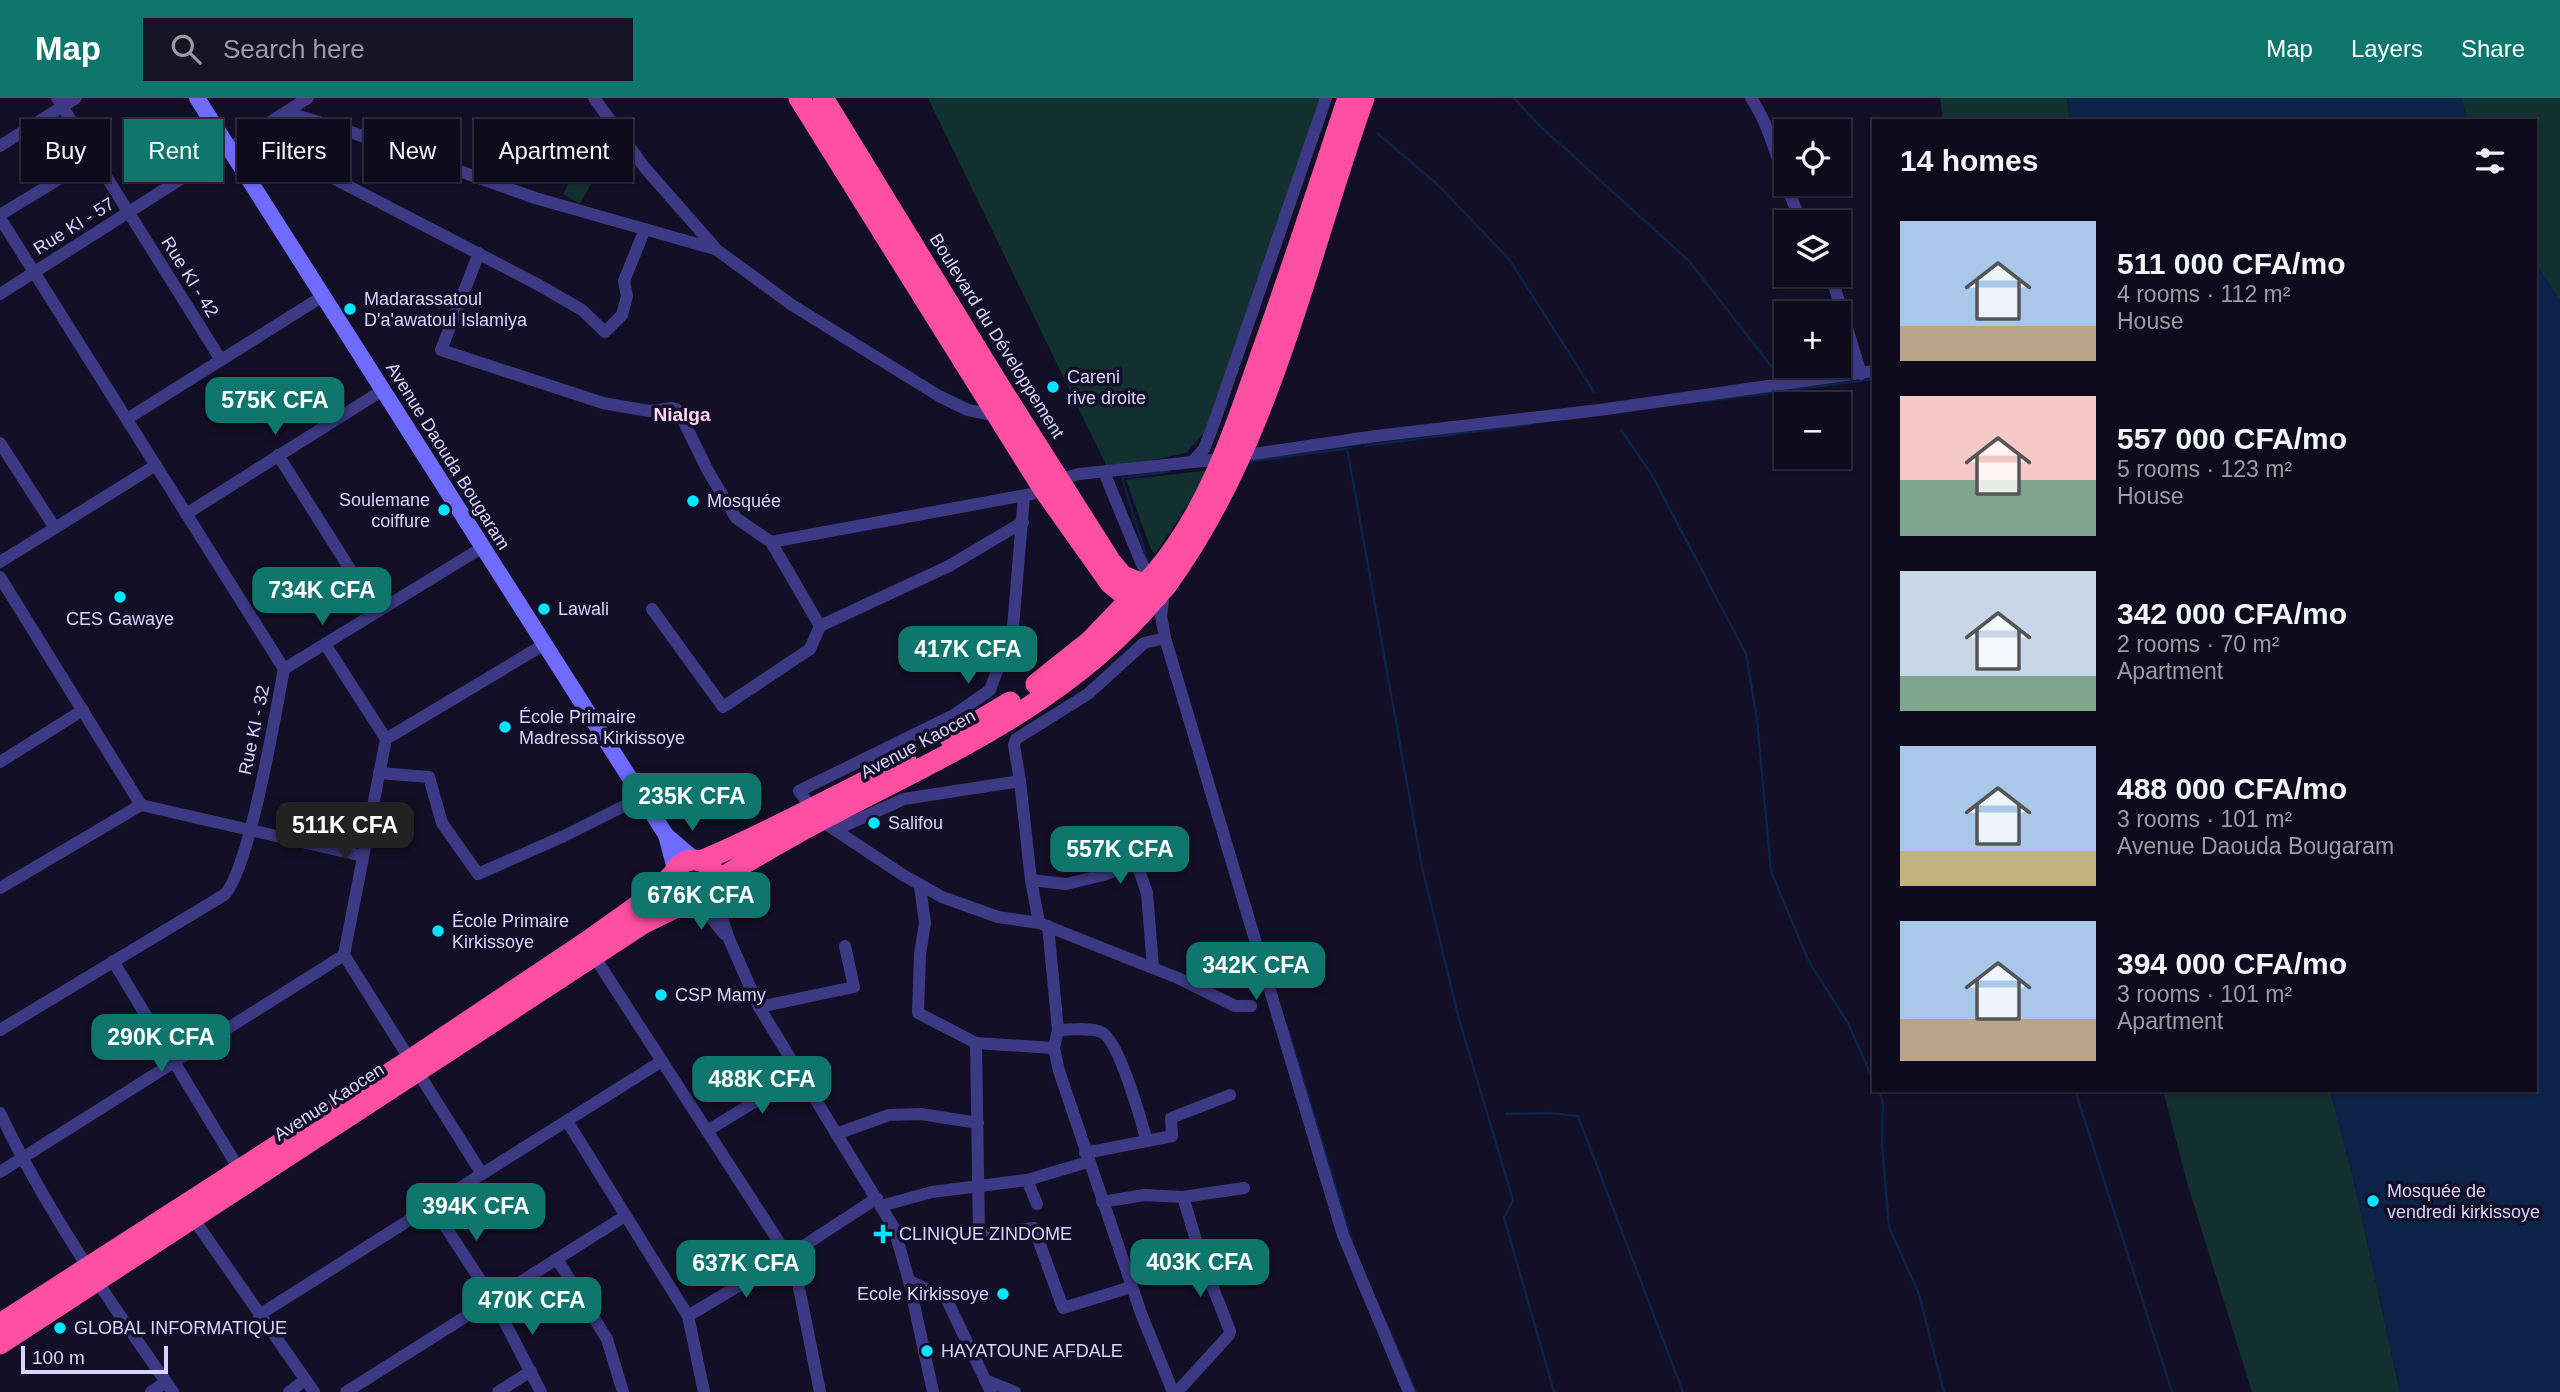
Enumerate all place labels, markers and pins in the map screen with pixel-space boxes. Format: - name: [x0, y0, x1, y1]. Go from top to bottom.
- place label: Madarassatoul D'a'awatoul Islamiya: [364, 289, 528, 330]
- marker: Madarassatoul D'a'awatoul Islamiya: [342, 301, 358, 317]
- place label: Careni rive droite: [1067, 367, 1146, 408]
- pin: 575K CFA: [203, 378, 347, 437]
- marker: Careni rive droite: [1045, 379, 1061, 395]
- place label: Soulemane coiffure: [339, 490, 430, 531]
- place label: Mosquée: [707, 491, 781, 511]
- marker: Mosquée: [685, 493, 701, 509]
- marker: Soulemane coiffure: [436, 502, 452, 518]
- pin: 734K CFA: [250, 568, 394, 627]
- marker: CES Gawaye: [112, 589, 128, 605]
- place label: Lawali: [558, 599, 609, 619]
- marker: Lawali: [536, 601, 552, 617]
- place label: CES Gawaye: [66, 609, 174, 629]
- pin: 417K CFA: [896, 626, 1040, 686]
- place label: École Primaire Madressa Kirkissoye: [519, 707, 685, 748]
- marker: École Primaire Madressa Kirkissoye: [497, 719, 513, 735]
- pin: 235K CFA: [620, 774, 764, 833]
- pin: 511K CFA: [273, 802, 417, 862]
- place label: Salifou: [888, 813, 943, 833]
- marker: Salifou: [866, 815, 882, 831]
- pin: 557K CFA: [1048, 826, 1192, 886]
- pin: 676K CFA: [629, 872, 773, 932]
- place label: École Primaire Kirkissoye: [452, 911, 569, 952]
- marker: École Primaire Kirkissoye: [430, 923, 446, 939]
- pin: 342K CFA: [1184, 942, 1328, 1002]
- place label: CSP Mamy: [675, 985, 766, 1005]
- marker: CSP Mamy: [653, 987, 669, 1003]
- pin: 290K CFA: [89, 1014, 233, 1074]
- pin: 488K CFA: [690, 1056, 834, 1116]
- place label: Mosquée de vendredi kirkissoye: [2387, 1181, 2540, 1222]
- pin: 394K CFA: [404, 1184, 548, 1243]
- marker: Mosquée de vendredi kirkissoye: [2365, 1193, 2381, 1209]
- marker: CLINIQUE ZINDOME: [873, 1224, 893, 1244]
- place label: CLINIQUE ZINDOME: [899, 1224, 1072, 1244]
- pin: 637K CFA: [674, 1240, 818, 1300]
- pin: 403K CFA: [1128, 1240, 1272, 1299]
- pin: 470K CFA: [460, 1278, 604, 1337]
- place label: Ecole Kirkissoye: [857, 1284, 989, 1304]
- marker: Ecole Kirkissoye: [995, 1286, 1011, 1302]
- place label: GLOBAL INFORMATIQUE: [74, 1318, 287, 1338]
- marker: GLOBAL INFORMATIQUE: [52, 1320, 68, 1336]
- place label: HAYATOUNE AFDALE: [941, 1341, 1123, 1361]
- marker: HAYATOUNE AFDALE: [919, 1343, 935, 1359]

